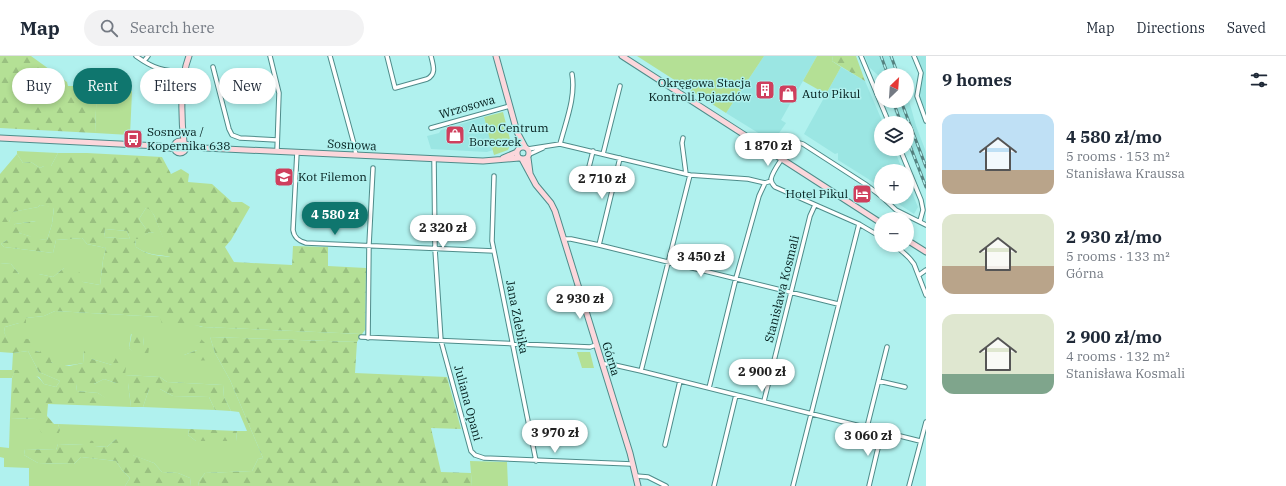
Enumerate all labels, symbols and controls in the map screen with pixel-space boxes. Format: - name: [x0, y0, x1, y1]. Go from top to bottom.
- search box: [84, 10, 364, 46]
- text: Map: [20, 16, 60, 40]
- icon: search: [98, 17, 120, 39]
- text: Search here: [130, 18, 214, 37]
- text: Map: [1086, 19, 1115, 37]
- text: Directions: [1137, 19, 1205, 37]
- text: Saved: [1227, 19, 1266, 37]
- chip: Buy: [12, 68, 65, 104]
- chip: Rent: [73, 68, 132, 104]
- chip: Filters: [140, 68, 211, 104]
- chip: New: [219, 68, 276, 104]
- north arrow: [874, 68, 914, 108]
- map controls: [874, 68, 914, 252]
- text: 9 homes: [942, 69, 1012, 91]
- icon: filters: [1248, 69, 1270, 91]
- place label: Okręgowa Stacja Kontroli Pojazdów: [648, 75, 752, 104]
- building icon: Okręgowa Stacja Kontroli Pojazdów: [754, 79, 776, 101]
- shop icon: Auto Pikul: [777, 83, 799, 105]
- place label: Auto Pikul: [802, 86, 861, 101]
- street label: Wrzosowa: [437, 91, 497, 122]
- button: layers: [874, 116, 914, 156]
- place label: Auto Centrum Boreczek: [469, 120, 549, 149]
- place label: Sosnowa / Kopernika 638: [147, 124, 231, 153]
- shop icon: Auto Centrum Boreczek: [444, 124, 466, 146]
- text: 4 580 zł/mo: [1066, 126, 1162, 148]
- bus stop icon: Sosnowa / Kopernika 638: [122, 128, 144, 150]
- icon: home: [974, 130, 1022, 178]
- pin: 1 870 zł: [727, 133, 809, 167]
- street label: Sosnowa: [327, 136, 378, 153]
- text: 1 870 zł: [744, 137, 792, 154]
- text: 5 rooms · 153 m²: [1066, 148, 1170, 165]
- button: +: [874, 164, 914, 204]
- text: Stanisława Kraussa: [1066, 165, 1185, 182]
- school or university icon: Kot Filemon: [273, 166, 295, 188]
- pin: 2 710 zł: [561, 166, 643, 200]
- place label: Kot Filemon: [298, 169, 367, 184]
- text: 2 710 zł: [578, 170, 626, 187]
- hotel icon: Hotel Pikul: [851, 183, 873, 205]
- place label: Hotel Pikul: [786, 186, 848, 201]
- pin: 4 580 zł: [294, 202, 376, 236]
- text: 4 580 zł: [311, 206, 359, 223]
- button: −: [874, 212, 914, 252]
- pin: 2 320 zł: [402, 215, 484, 249]
- text: 2 320 zł: [419, 219, 467, 236]
- text: 2 930 zł/mo: [1066, 226, 1162, 248]
- icon: home: [974, 230, 1022, 278]
- street label: Stanisława Kosmali: [761, 233, 802, 344]
- pin: 3 450 zł: [660, 244, 742, 278]
- text: 3 450 zł: [677, 248, 725, 265]
- text: 5 rooms · 133 m²: [1066, 248, 1170, 265]
- text: Górna: [1066, 265, 1104, 282]
- street label: Jana Zdebika: [503, 279, 532, 356]
- pin: 2 930 zł: [539, 286, 621, 320]
- text: 2 930 zł: [556, 290, 604, 307]
- text: 2 900 zł/mo: [1066, 326, 1162, 348]
- icon: home: [974, 330, 1022, 378]
- street label: Górna: [599, 340, 624, 378]
- text: 4 rooms · 132 m²: [1066, 348, 1170, 365]
- pin: 2 900 zł: [721, 359, 803, 393]
- street label: Juliana Opani: [451, 363, 486, 443]
- text: 2 900 zł: [738, 363, 786, 380]
- text: Stanisława Kosmali: [1066, 365, 1185, 382]
- pin: 3 970 zł: [514, 420, 596, 454]
- pin: 3 060 zł: [827, 423, 909, 457]
- text: 3 970 zł: [531, 424, 579, 441]
- text: 3 060 zł: [844, 427, 892, 444]

